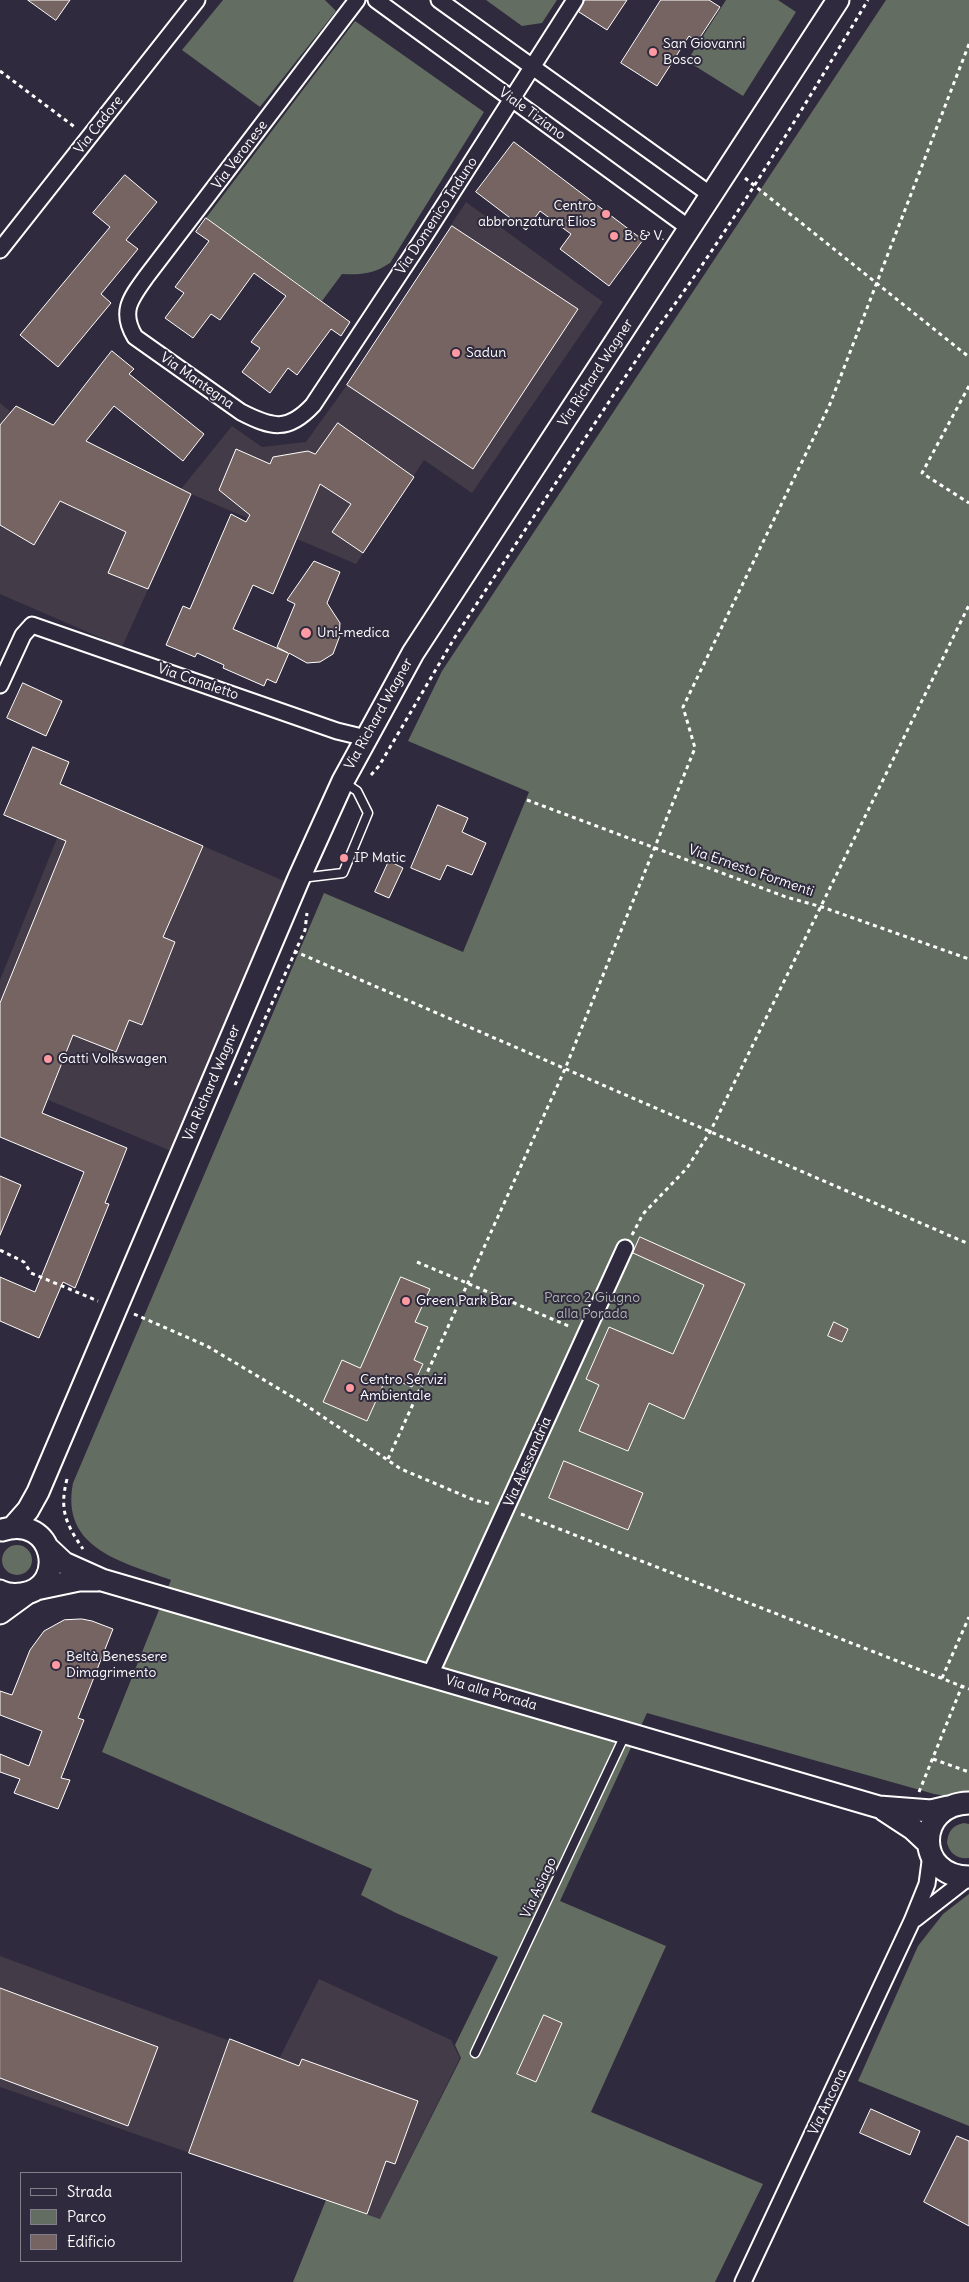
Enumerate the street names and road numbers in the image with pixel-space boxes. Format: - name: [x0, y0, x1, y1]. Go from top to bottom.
- street label: Viale Tiziano: [495, 84, 569, 144]
- street label: Via Cadore: [71, 93, 127, 157]
- street label: Via Veronese: [209, 117, 271, 193]
- street label: Via Domenico Induno: [393, 154, 481, 278]
- street label: Via Richard Wagner: [555, 316, 637, 430]
- street label: Via Mantegna: [157, 349, 237, 413]
- street label: Via Richard Wagner: [341, 655, 417, 773]
- street label: Via Canaletto: [155, 660, 241, 704]
- street label: Via Ernesto Formenti: [686, 842, 816, 900]
- street label: Via Richard Wagner: [180, 1022, 244, 1144]
- street label: Via Alessandria: [501, 1414, 555, 1510]
- street label: Via alla Porada: [443, 1672, 539, 1714]
- street label: Via Asiago: [518, 1855, 560, 1921]
- street label: Via Ancona: [805, 2066, 851, 2138]

